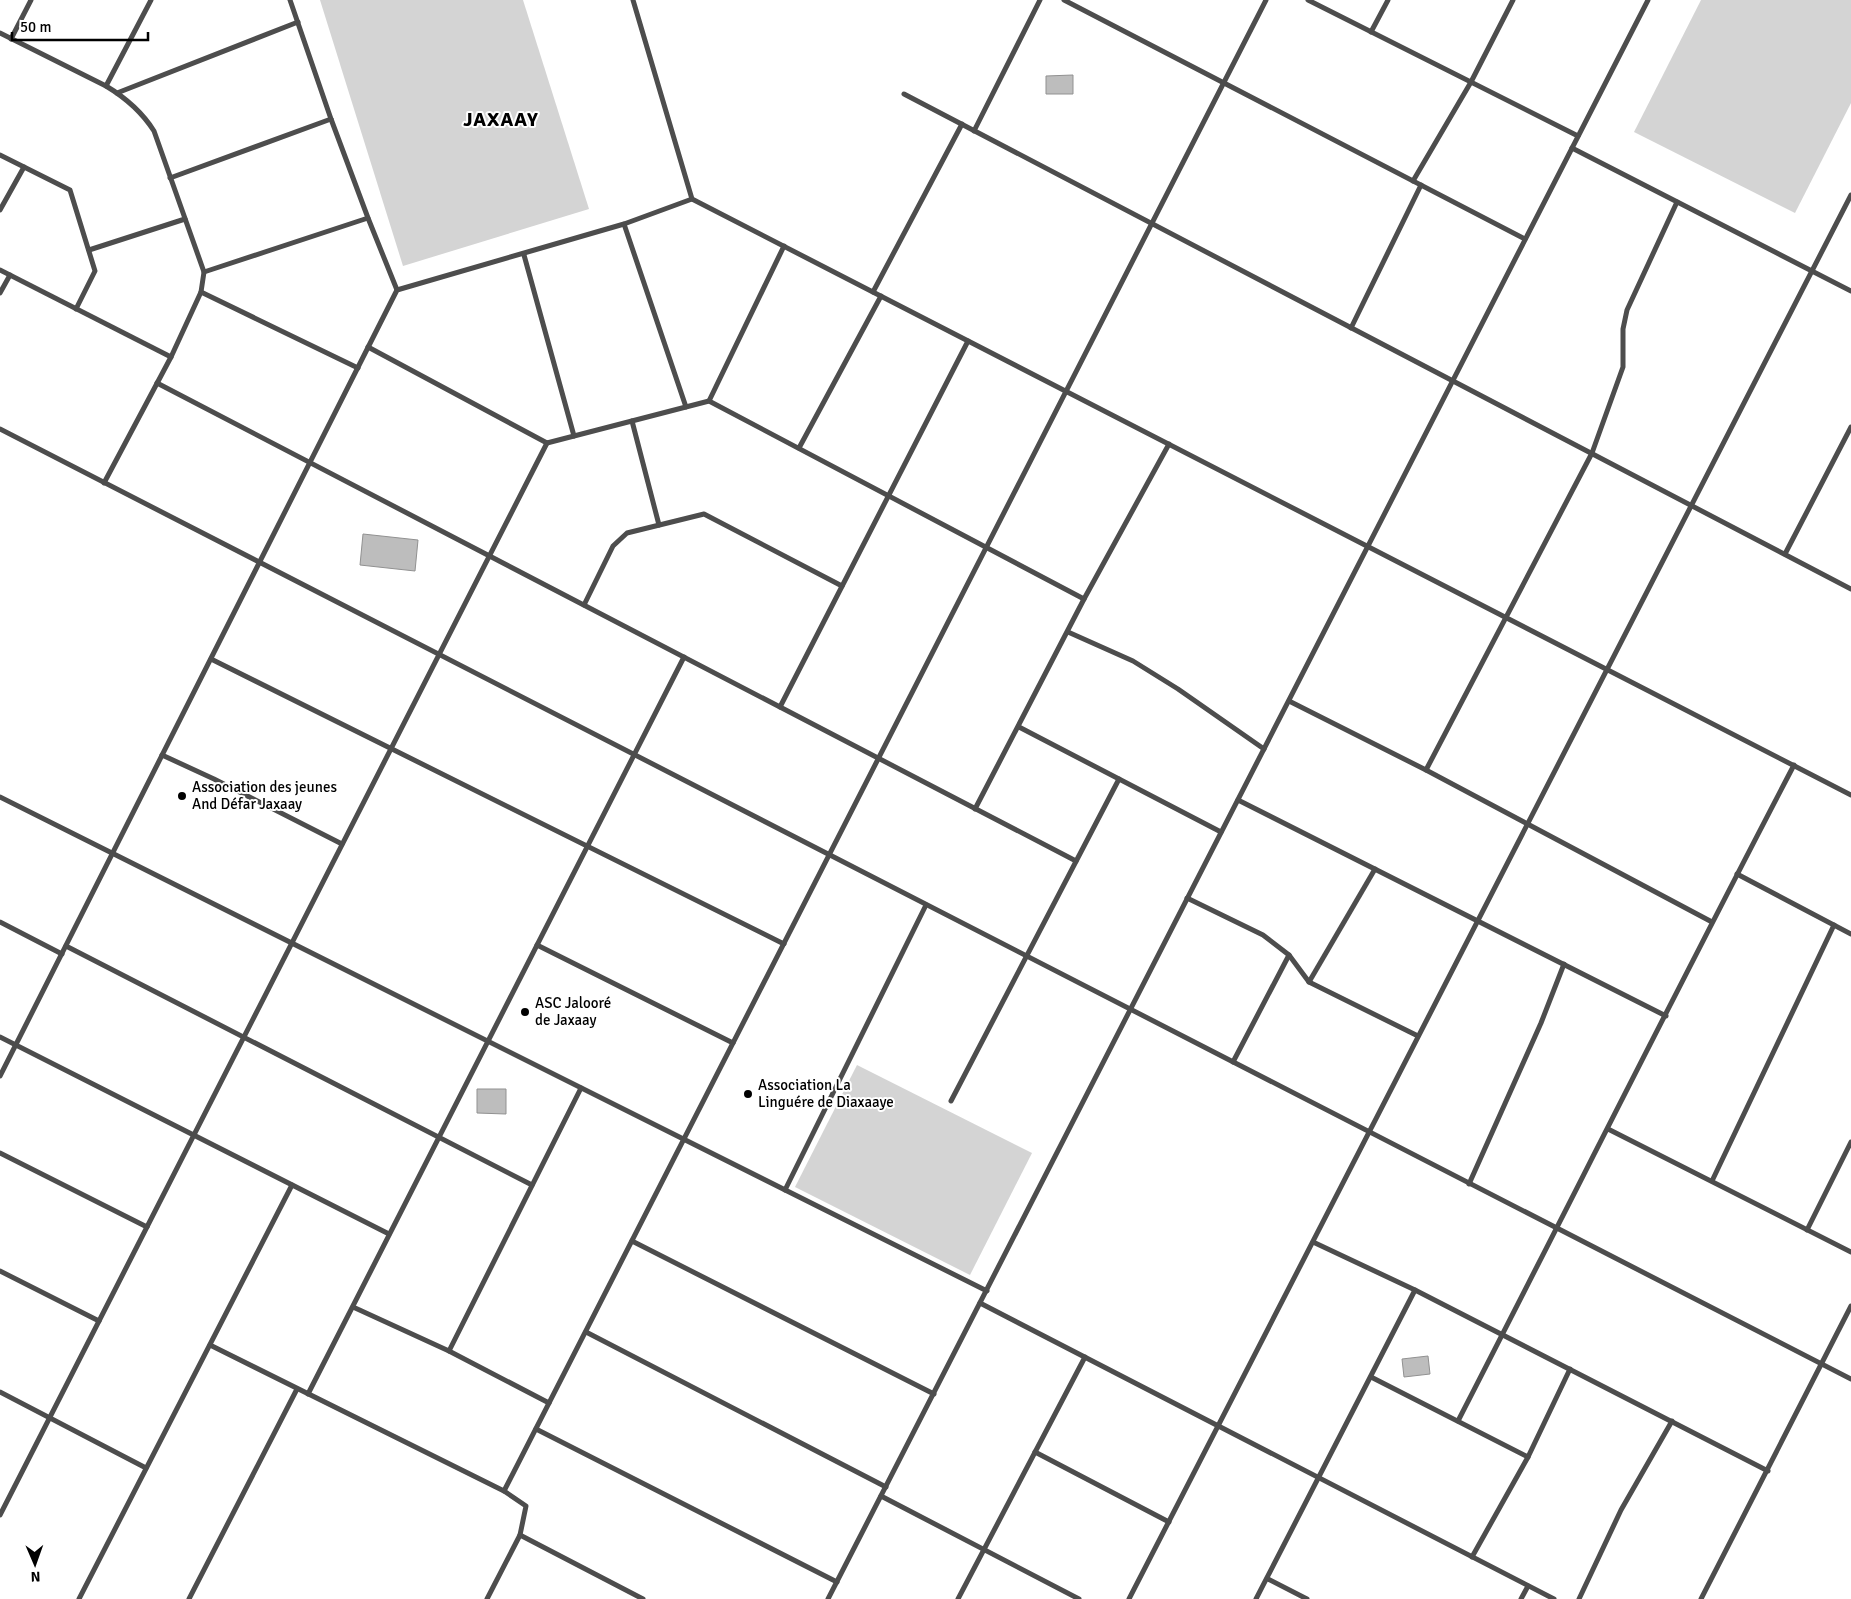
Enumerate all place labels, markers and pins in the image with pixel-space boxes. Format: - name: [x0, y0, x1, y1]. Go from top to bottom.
- place label: Association des jeunes And Défar Jaxaay: [192, 778, 337, 813]
- marker: Association des jeunes And Défar Jaxaay: [176, 790, 188, 802]
- place label: ASC Jalooré de Jaxaay: [535, 994, 611, 1029]
- marker: ASC Jalooré de Jaxaay: [519, 1006, 531, 1018]
- place label: Association La Linguére de Diaxaaye: [758, 1076, 894, 1111]
- marker: Association La Linguére de Diaxaaye: [742, 1088, 754, 1100]

